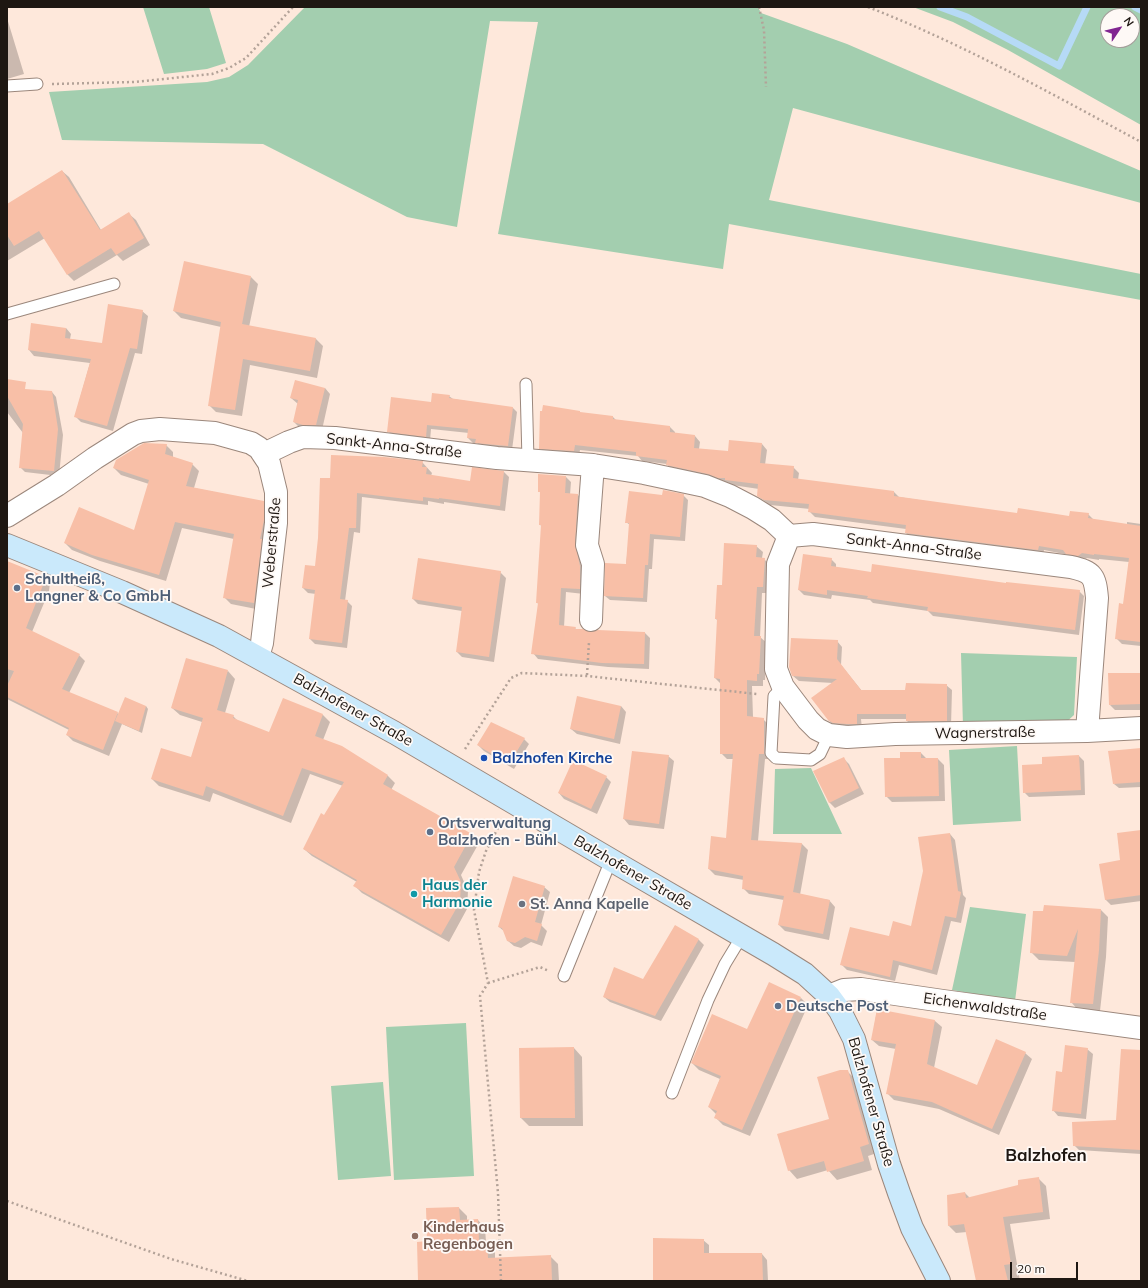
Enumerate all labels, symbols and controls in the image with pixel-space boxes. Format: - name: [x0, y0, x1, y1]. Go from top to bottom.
- north arrow: [1100, 8, 1140, 48]
- text: N: [1121, 14, 1137, 29]
- street label: Sankt-Anna-Straße: [325, 430, 463, 462]
- street label: Weberstraße: [259, 497, 285, 589]
- street label: Sankt-Anna-Straße: [845, 530, 983, 564]
- place label: Schultheiß, Langner & Co GmbH: [25, 570, 171, 605]
- marker: Schultheiß, Langner & Co GmbH: [12, 583, 22, 593]
- street label: Balzhofener Straße: [290, 670, 416, 750]
- street label: Wagnerstraße: [934, 723, 1036, 743]
- place label: Balzhofen Kirche: [492, 749, 613, 767]
- marker: Balzhofen Kirche: [479, 753, 489, 763]
- place label: Ortsverwaltung Balzhofen - Bühl: [438, 814, 557, 849]
- marker: Ortsverwaltung Balzhofen - Bühl: [425, 827, 435, 837]
- street label: Balzhofener Straße: [571, 832, 695, 914]
- place label: Haus der Harmonie: [422, 876, 492, 911]
- marker: Haus der Harmonie: [409, 889, 419, 899]
- place label: St. Anna Kapelle: [530, 895, 649, 913]
- marker: St. Anna Kapelle: [517, 899, 527, 909]
- street label: Eichenwaldstraße: [922, 989, 1048, 1025]
- place label: Deutsche Post: [786, 997, 888, 1015]
- marker: Deutsche Post: [773, 1001, 783, 1011]
- street label: Balzhofener Straße: [844, 1035, 898, 1169]
- district label: Balzhofen: [1005, 1146, 1087, 1166]
- place label: Kinderhaus Regenbogen: [423, 1218, 513, 1253]
- marker: Kinderhaus Regenbogen: [410, 1231, 420, 1241]
- scale bar: [1012, 1254, 1080, 1280]
- text: 20 m: [1017, 1261, 1045, 1276]

